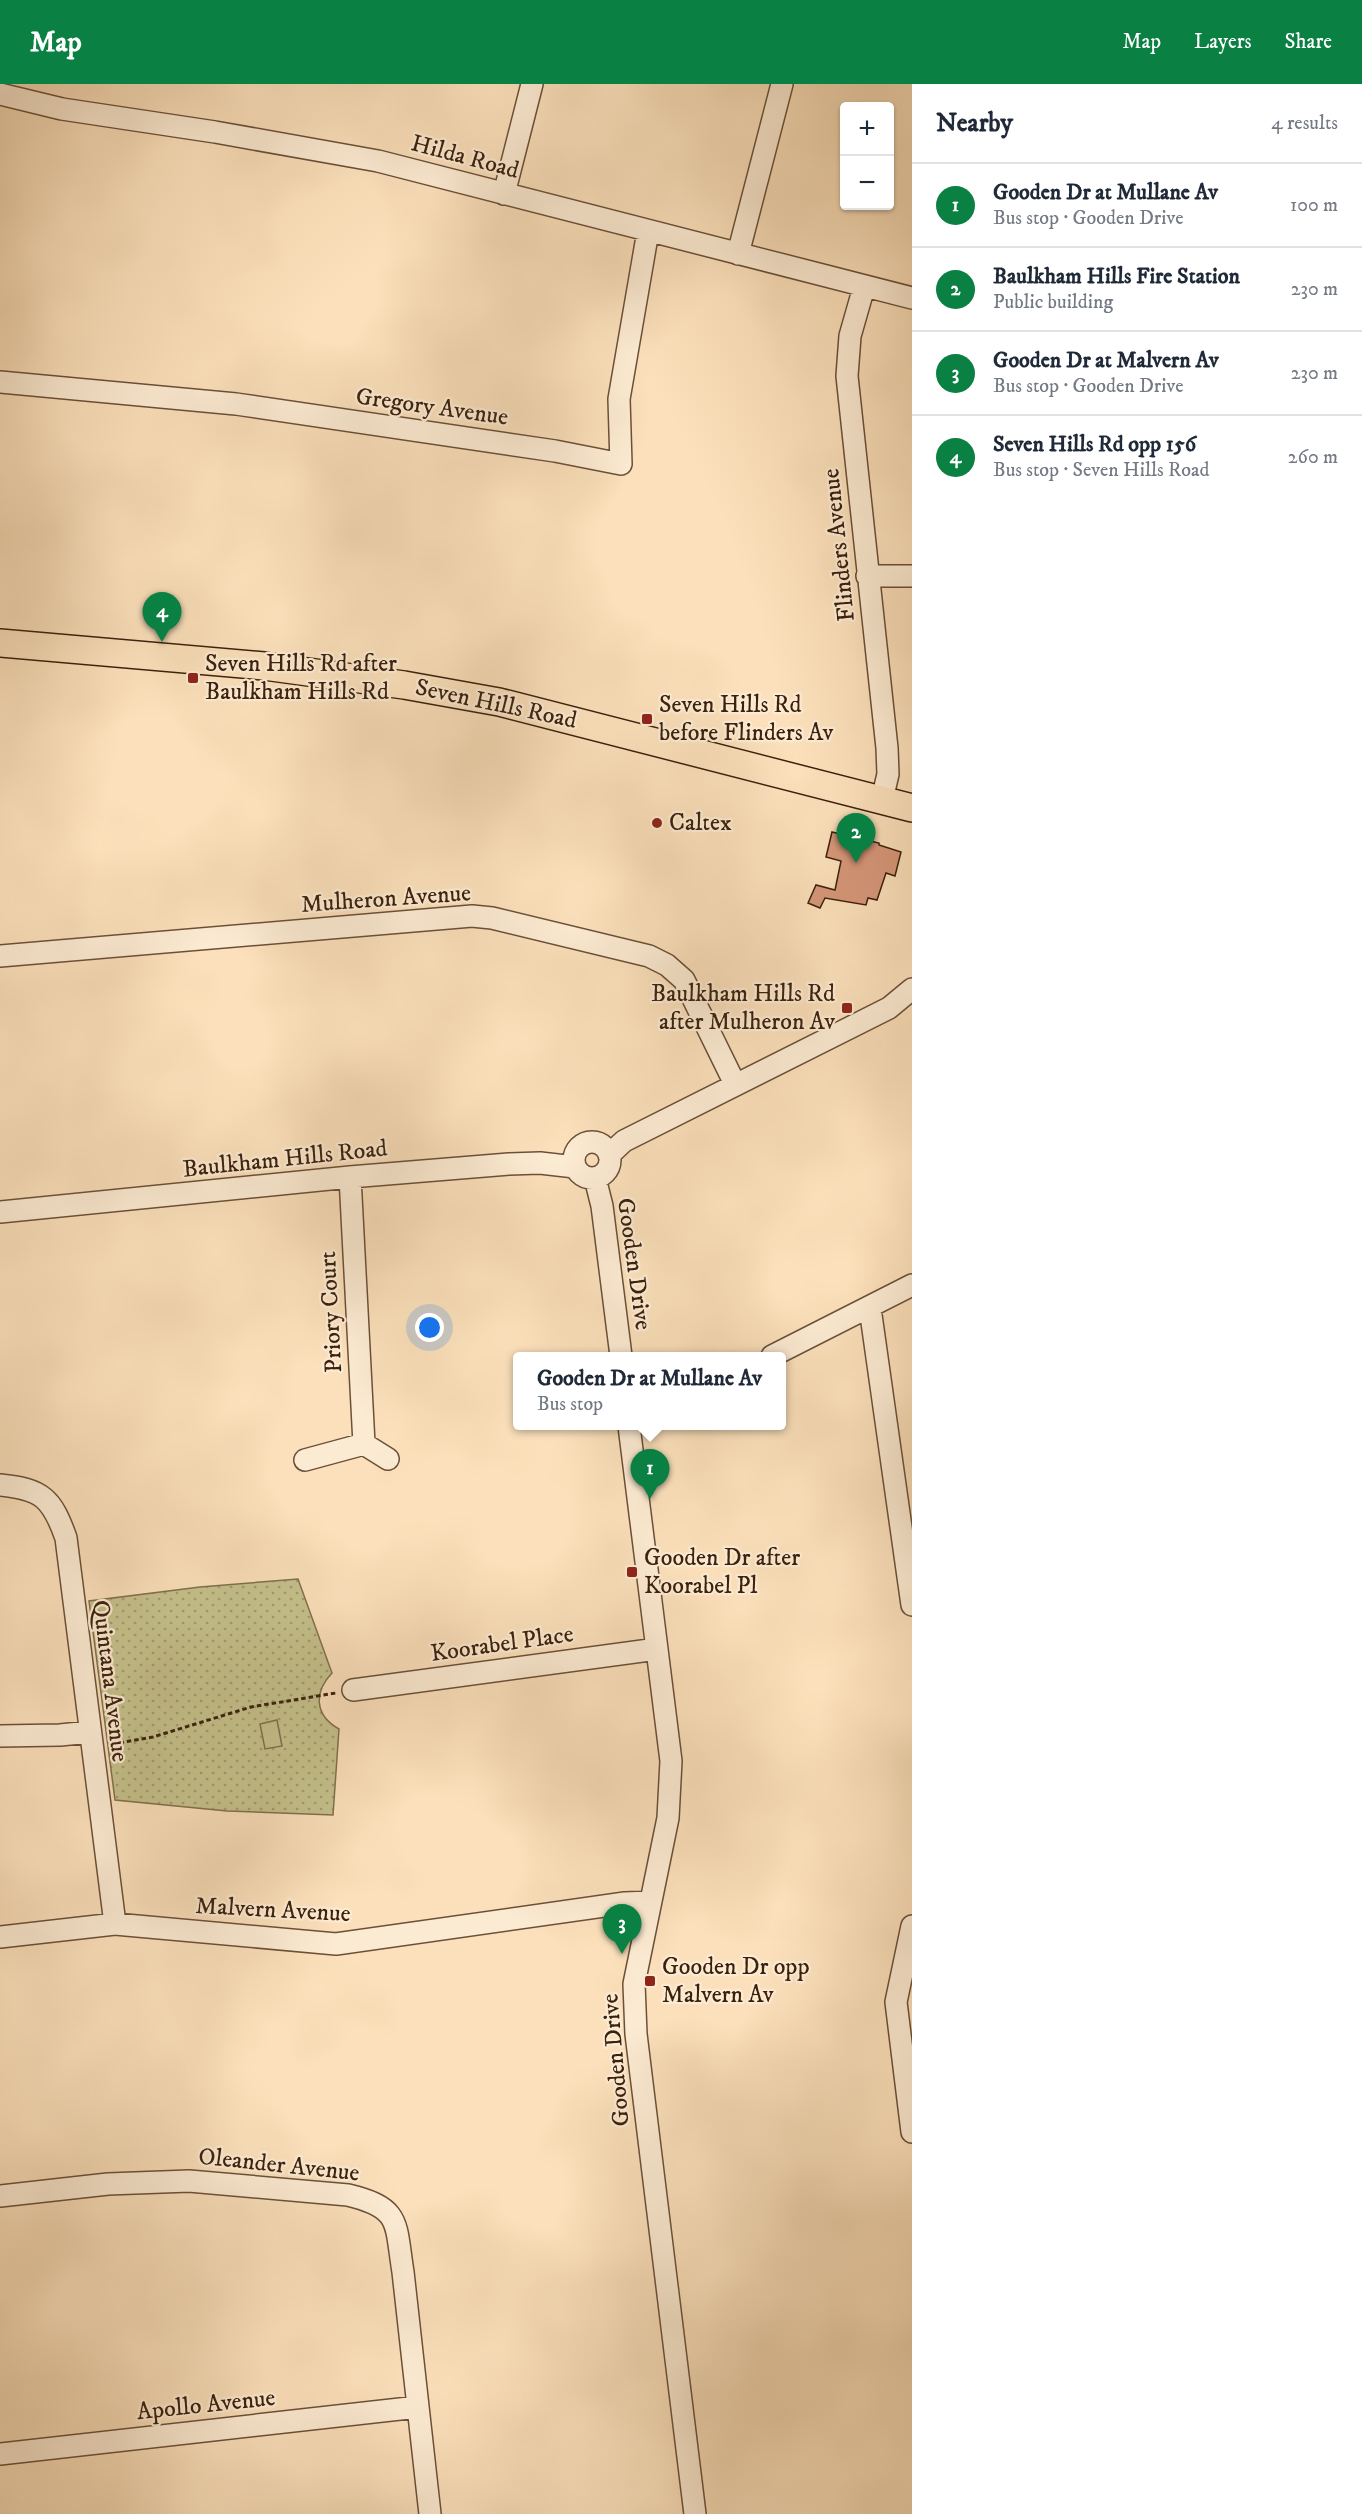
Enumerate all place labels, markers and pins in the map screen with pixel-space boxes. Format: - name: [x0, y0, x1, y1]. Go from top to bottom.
- pin: 4: [142, 592, 182, 642]
- place label: Seven Hills Rd after Baulkham Hills Rd: [205, 649, 397, 707]
- marker: Seven Hills Rd after Baulkham Hills Rd: [186, 671, 200, 685]
- place label: Seven Hills Rd before Flinders Av: [659, 690, 834, 748]
- marker: Seven Hills Rd before Flinders Av: [640, 712, 654, 726]
- place label: Caltex: [669, 808, 732, 838]
- pin: 2: [836, 814, 876, 863]
- marker: Caltex: [650, 816, 664, 830]
- place label: Baulkham Hills Rd after Mulheron Av: [651, 979, 835, 1037]
- marker: Baulkham Hills Rd after Mulheron Av: [840, 1001, 854, 1015]
- pin: 1: [630, 1450, 670, 1499]
- place label: Gooden Dr after Koorabel Pl: [644, 1543, 800, 1601]
- marker: Gooden Dr after Koorabel Pl: [625, 1565, 639, 1579]
- pin: 3: [602, 1904, 642, 1954]
- place label: Gooden Dr opp Malvern Av: [662, 1952, 809, 2010]
- marker: Gooden Dr opp Malvern Av: [643, 1974, 657, 1988]

